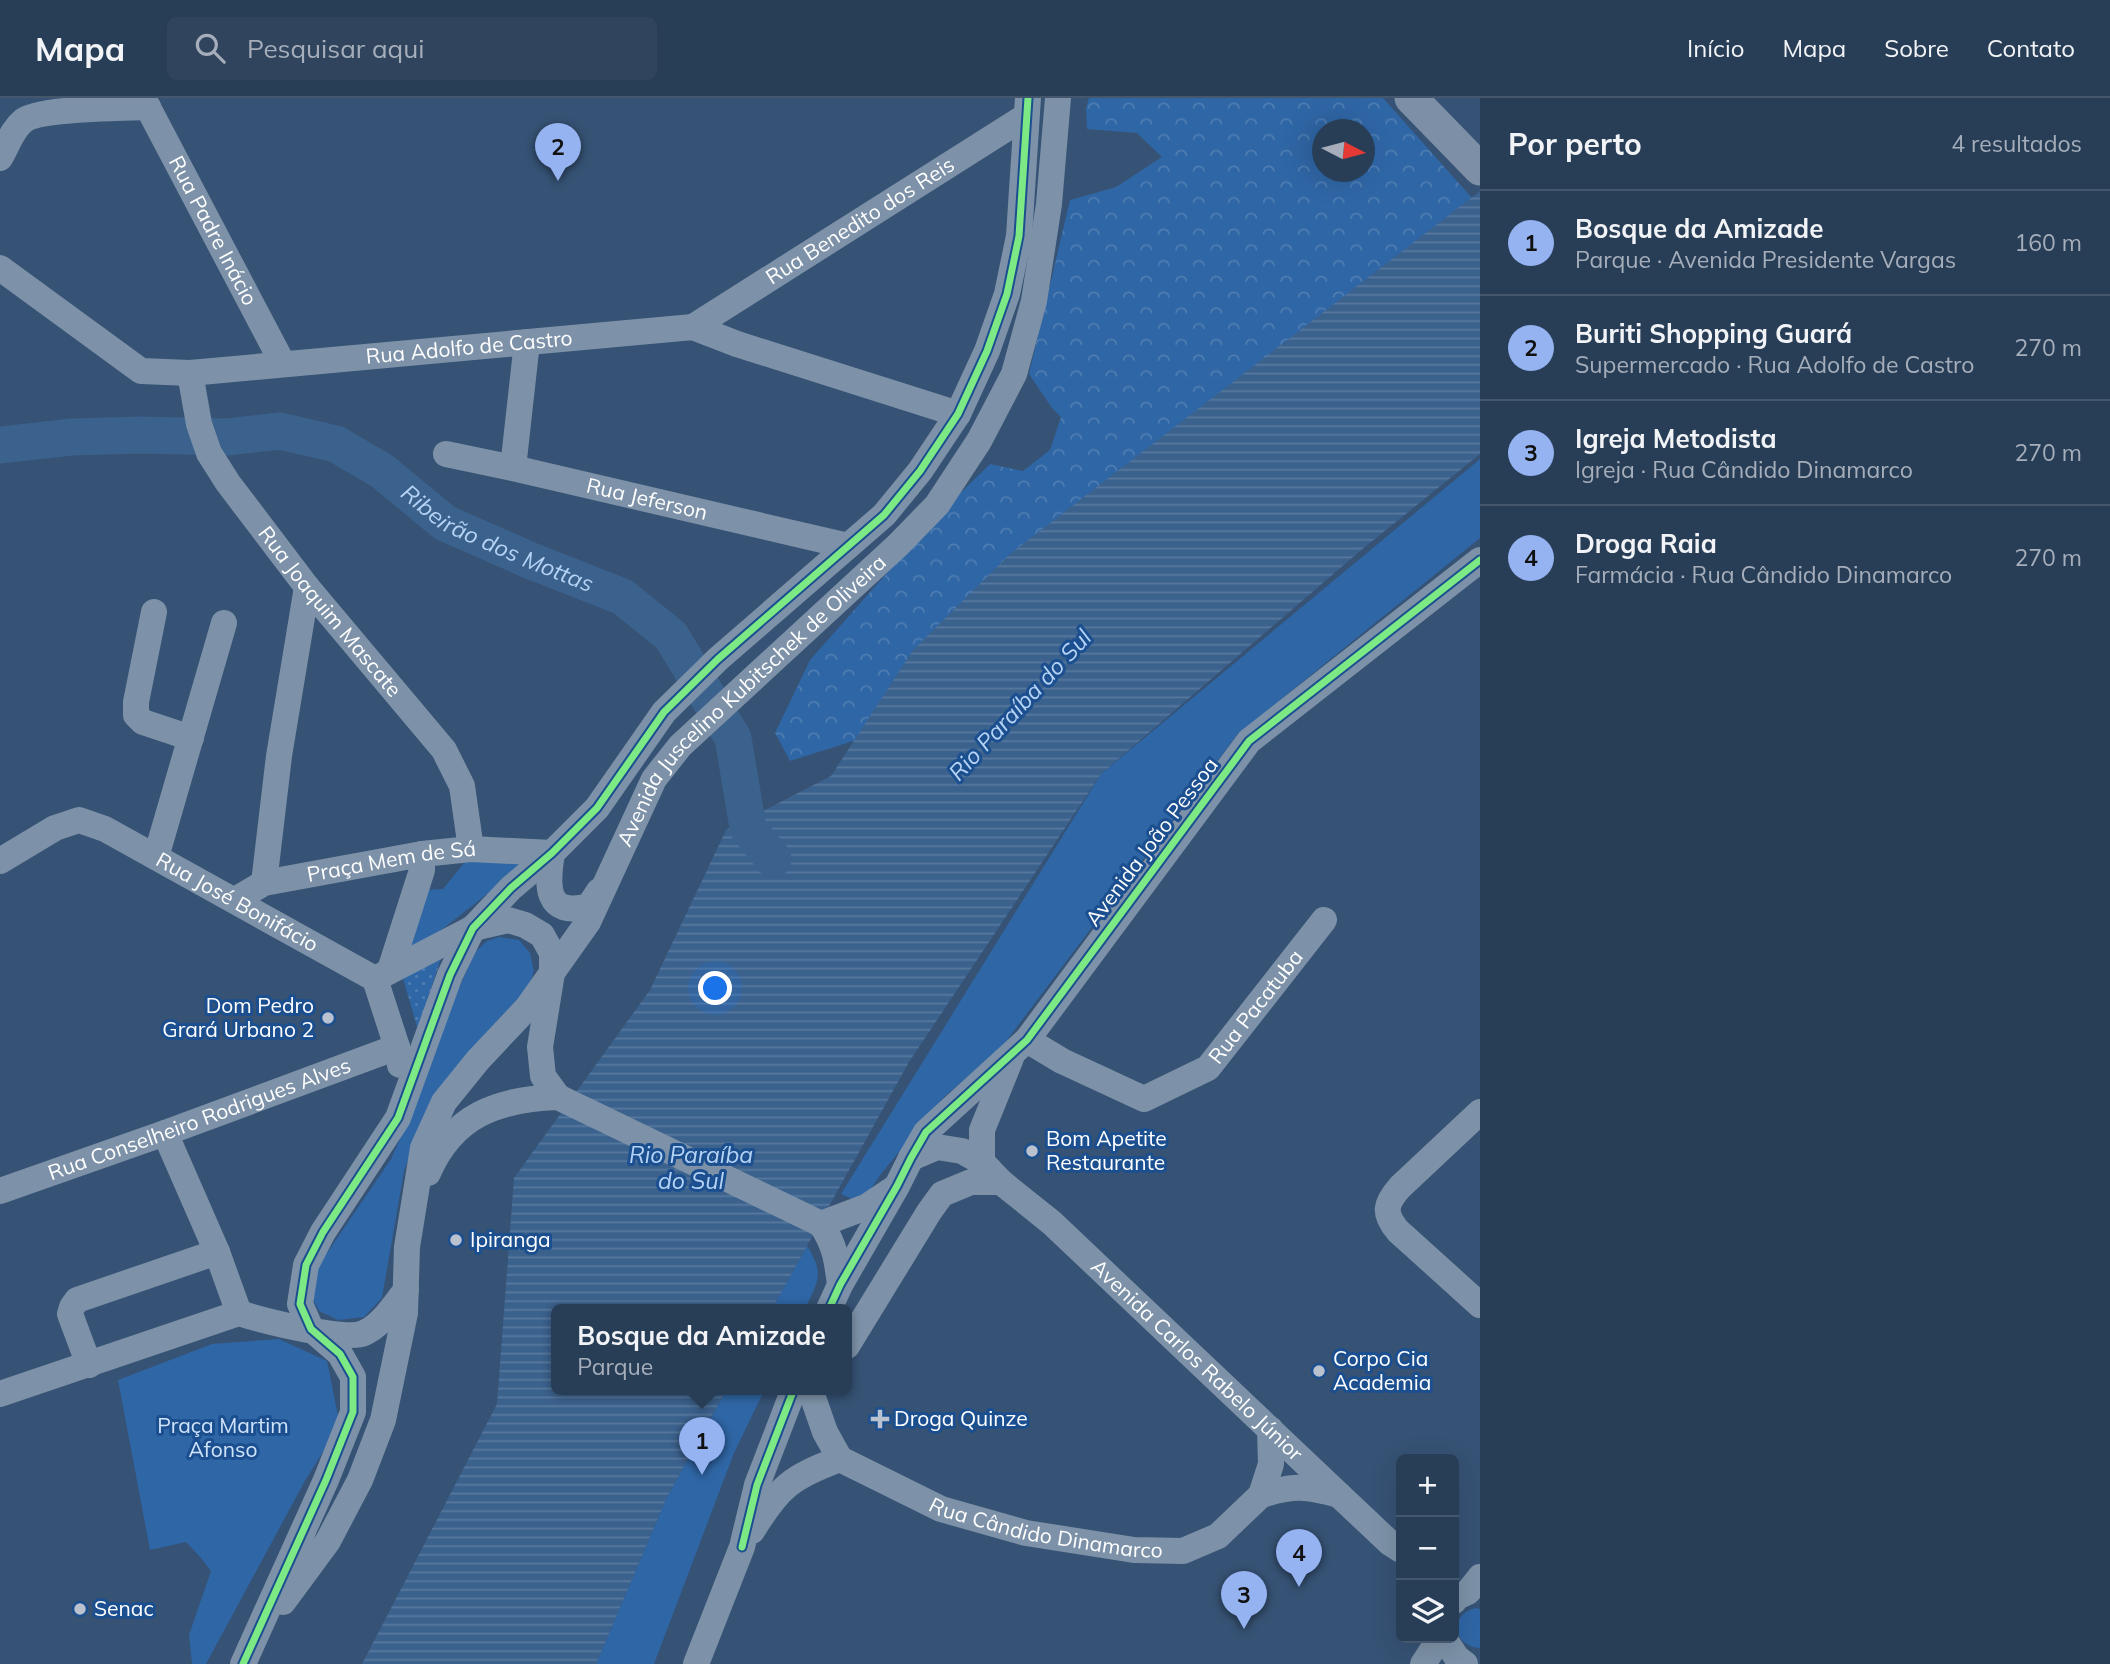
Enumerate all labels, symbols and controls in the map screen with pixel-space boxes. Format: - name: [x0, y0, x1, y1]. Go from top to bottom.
- search box: [167, 17, 657, 80]
- text: Mapa: [35, 28, 125, 69]
- icon: search: [191, 29, 229, 67]
- text: Pesquisar aqui: [247, 32, 424, 65]
- text: Início: [1687, 33, 1744, 63]
- text: Mapa: [1782, 33, 1846, 63]
- text: Sobre: [1884, 33, 1949, 63]
- text: Contato: [1987, 33, 2075, 63]
- north arrow: [1312, 119, 1375, 182]
- pin: 2: [535, 123, 581, 181]
- text: Por perto: [1508, 125, 1642, 163]
- text: 4 resultados: [1951, 129, 2082, 158]
- street label: Rua Padre Inácio: [164, 151, 264, 309]
- street label: Rua Benedito dos Reis: [761, 151, 959, 290]
- text: Bosque da Amizade: [1575, 212, 1823, 245]
- text: 1: [1524, 228, 1538, 257]
- text: 160 m: [2014, 228, 2082, 257]
- text: Parque · Avenida Presidente Vargas: [1575, 245, 1956, 274]
- text: Buriti Shopping Guará: [1575, 317, 1852, 350]
- street label: Rua Adolfo de Castro: [365, 324, 574, 369]
- text: 2: [1524, 333, 1538, 362]
- text: 270 m: [2014, 333, 2082, 362]
- text: Supermercado · Rua Adolfo de Castro: [1575, 350, 1974, 379]
- text: Igreja Metodista: [1575, 422, 1777, 455]
- text: 3: [1524, 438, 1538, 467]
- text: 270 m: [2014, 438, 2082, 467]
- text: Igreja · Rua Cândido Dinamarco: [1575, 455, 1913, 484]
- street label: Rua Jeferson: [584, 472, 710, 525]
- water label: Ribeirão dos Mottas: [395, 478, 598, 598]
- street label: Rua Joaquim Mascate: [253, 520, 408, 702]
- text: Droga Raia: [1575, 527, 1717, 560]
- text: 4: [1524, 543, 1538, 572]
- text: 270 m: [2014, 543, 2082, 572]
- street label: Avenida Juscelino Kubitschek de Oliveira: [611, 549, 891, 850]
- text: Farmácia · Rua Cândido Dinamarco: [1575, 560, 1952, 589]
- water label: Rio Paraíba do Sul: [942, 623, 1097, 786]
- street label: Avenida João Pessoa: [1079, 752, 1223, 931]
- street label: Praça Mem de Sá: [305, 835, 477, 887]
- street label: Rua José Bonifácio: [152, 846, 323, 957]
- street label: Rua Pacatuba: [1202, 944, 1308, 1069]
- your location: [698, 971, 732, 1005]
- place label: Dom Pedro Grará Urbano 2: [162, 992, 314, 1042]
- marker: Dom Pedro Grará Urbano 2: [320, 1010, 336, 1026]
- street label: Rua Conselheiro Rodrigues Alves: [44, 1051, 354, 1185]
- place label: Bom Apetite Restaurante: [1046, 1125, 1167, 1175]
- water label: Rio Paraíba do Sul: [629, 1140, 753, 1195]
- marker: Bom Apetite Restaurante: [1024, 1143, 1040, 1159]
- place label: Ipiranga: [470, 1226, 551, 1252]
- marker: Ipiranga: [448, 1232, 464, 1248]
- street label: Avenida Carlos Rabelo Júnior: [1086, 1253, 1309, 1466]
- popup: [551, 1304, 852, 1395]
- text: Bosque da Amizade: [577, 1319, 826, 1352]
- place label: Corpo Cia Academia: [1333, 1345, 1431, 1395]
- text: Parque: [577, 1352, 653, 1381]
- marker: Corpo Cia Academia: [1311, 1363, 1327, 1379]
- place label: Droga Quinze: [894, 1405, 1028, 1431]
- marker: Droga Quinze: [872, 1411, 888, 1427]
- park label: Praça Martim Afonso: [157, 1412, 289, 1462]
- pin: 1: [679, 1417, 725, 1475]
- map controls: [1396, 1454, 1459, 1643]
- button: +: [1396, 1454, 1459, 1517]
- street label: Rua Cândido Dinamarco: [925, 1491, 1163, 1563]
- button: −: [1396, 1517, 1459, 1580]
- pin: 4: [1276, 1529, 1322, 1587]
- pin: 3: [1221, 1571, 1267, 1629]
- button: layers: [1396, 1580, 1459, 1643]
- place label: Senac: [94, 1595, 154, 1621]
- marker: Senac: [72, 1601, 88, 1617]

